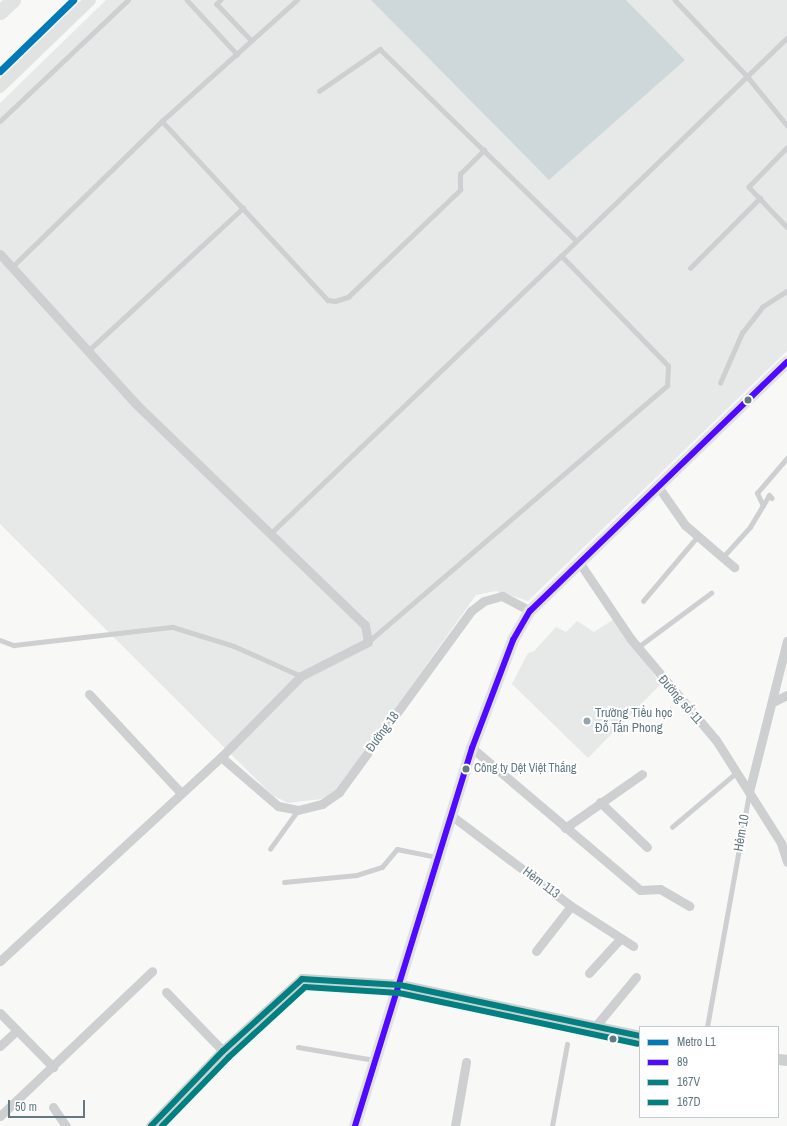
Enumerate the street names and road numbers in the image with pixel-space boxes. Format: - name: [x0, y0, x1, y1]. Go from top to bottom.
- street label: Đường số 11: [655, 672, 705, 728]
- street label: Đường 18: [363, 709, 403, 755]
- street label: Hẻm 10: [731, 813, 753, 853]
- street label: Hẻm 113: [519, 864, 563, 902]

